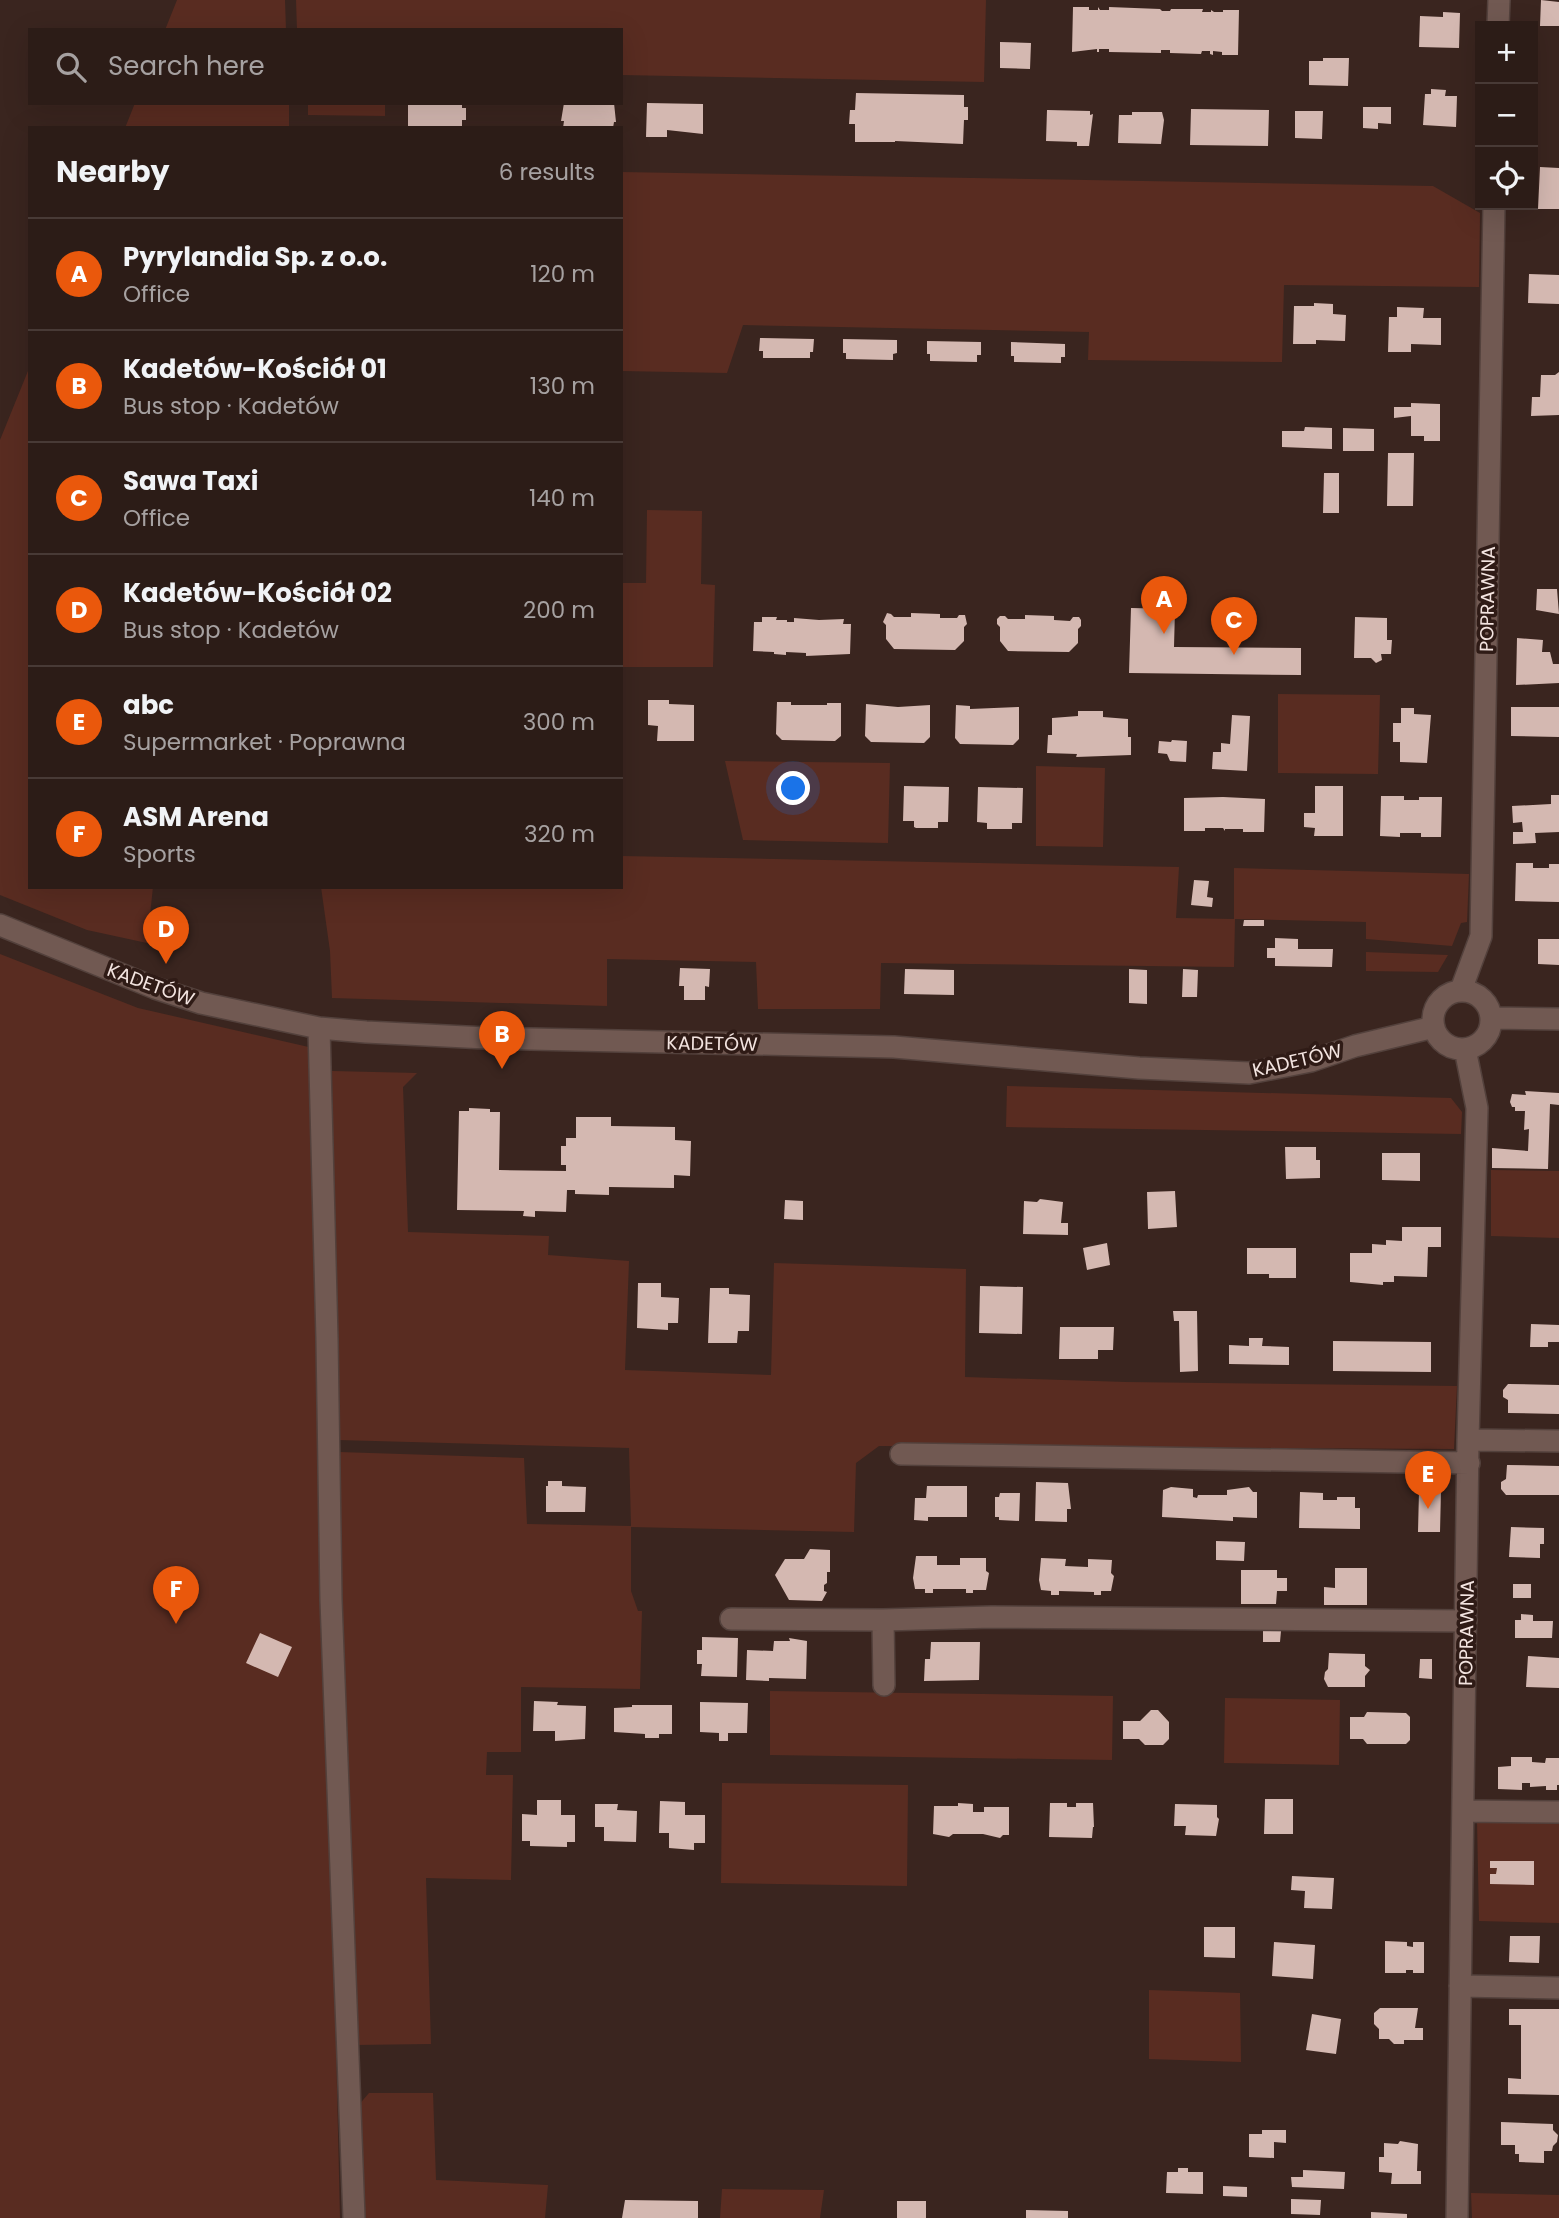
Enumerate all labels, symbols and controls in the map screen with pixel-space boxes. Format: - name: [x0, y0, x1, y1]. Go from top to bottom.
- map controls: [1475, 21, 1538, 210]
- button: +: [1475, 21, 1538, 84]
- search box: [28, 28, 623, 105]
- icon: search: [52, 48, 90, 86]
- text: Search here: [108, 48, 265, 84]
- button: −: [1475, 84, 1538, 147]
- button: locate: [1475, 147, 1538, 210]
- text: Nearby: [56, 150, 170, 193]
- text: 6 results: [499, 156, 595, 188]
- text: Pyrylandia Sp. z o.o.: [123, 239, 387, 275]
- text: A: [71, 258, 87, 290]
- text: 120 m: [530, 258, 595, 290]
- text: Office: [123, 278, 190, 310]
- text: Kadetów-Kościół 01: [123, 351, 387, 387]
- text: B: [71, 370, 87, 402]
- text: 130 m: [530, 370, 595, 402]
- text: Bus stop · Kadetów: [123, 390, 339, 422]
- text: Sawa Taxi: [123, 463, 258, 499]
- text: C: [70, 482, 88, 514]
- text: 140 m: [529, 482, 595, 514]
- text: Office: [123, 502, 190, 534]
- street label: POPRAWNA: [1473, 546, 1502, 652]
- text: Kadetów-Kościół 02: [123, 575, 392, 611]
- pin: A: [1141, 576, 1187, 634]
- text: D: [71, 594, 87, 626]
- text: 200 m: [523, 594, 595, 626]
- pin: C: [1211, 597, 1257, 655]
- text: Bus stop · Kadetów: [123, 614, 339, 646]
- text: abc: [123, 687, 174, 723]
- text: E: [73, 706, 85, 738]
- text: 300 m: [523, 706, 595, 738]
- text: Supermarket · Poprawna: [123, 726, 406, 758]
- your location: [776, 771, 810, 805]
- text: ASM Arena: [123, 799, 269, 835]
- text: F: [73, 818, 85, 850]
- text: 320 m: [524, 818, 595, 850]
- text: Sports: [123, 838, 196, 870]
- pin: D: [143, 906, 189, 964]
- street label: KADETÓW: [103, 956, 199, 1013]
- pin: B: [479, 1011, 525, 1069]
- street label: KADETÓW: [666, 1029, 758, 1058]
- street label: KADETÓW: [1250, 1037, 1345, 1084]
- pin: E: [1405, 1451, 1451, 1509]
- pin: F: [153, 1566, 199, 1624]
- street label: POPRAWNA: [1452, 1580, 1481, 1686]

